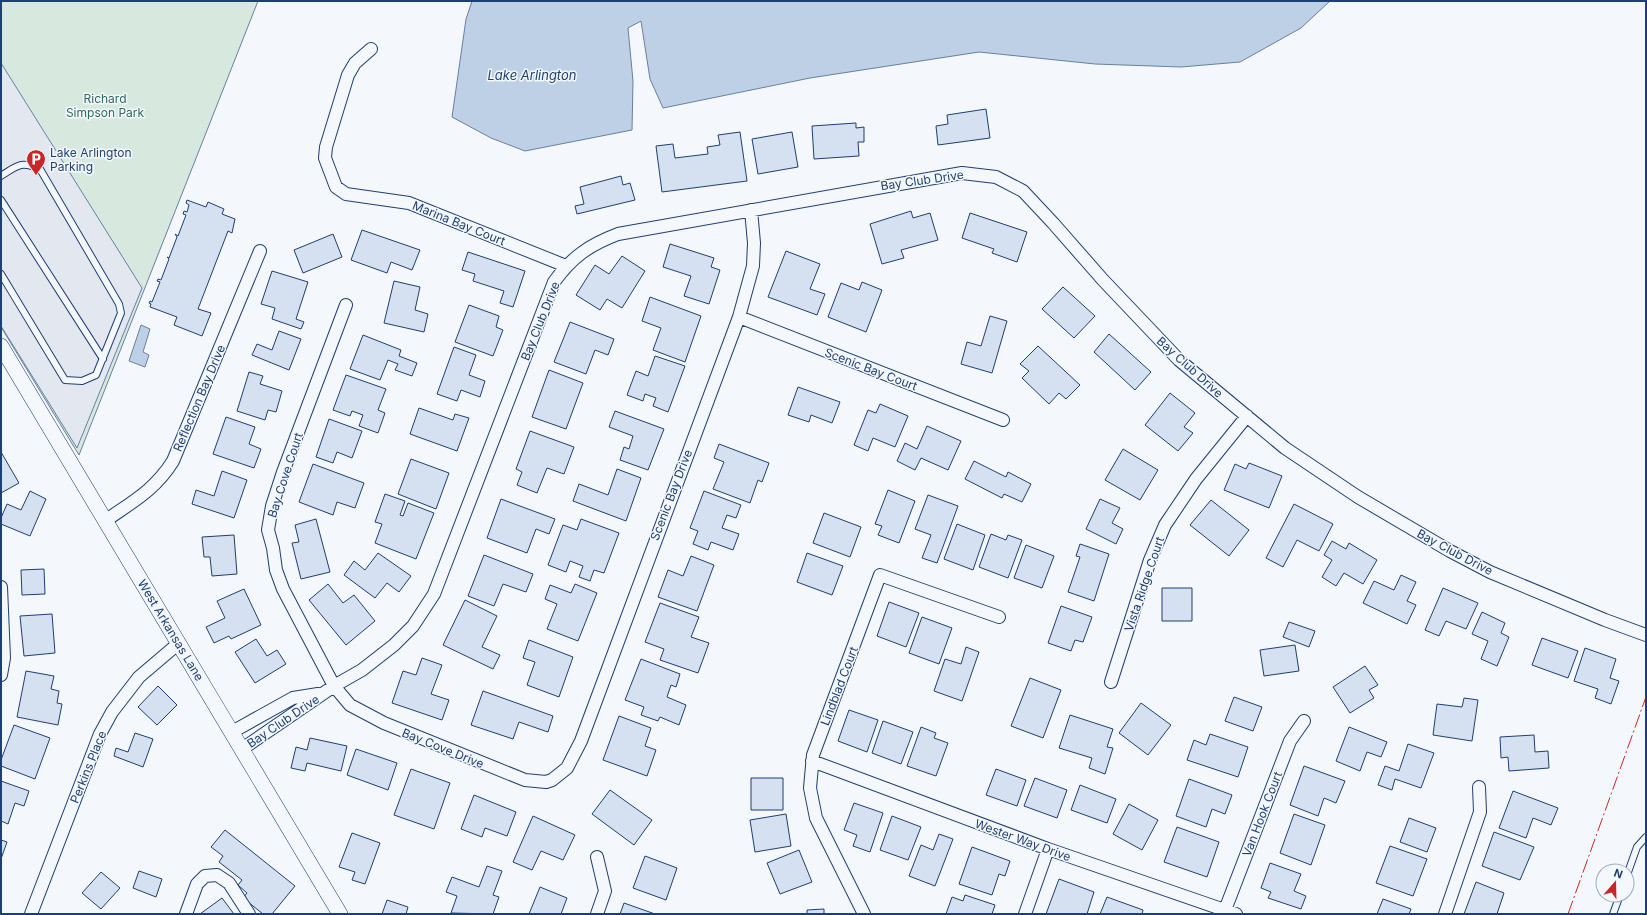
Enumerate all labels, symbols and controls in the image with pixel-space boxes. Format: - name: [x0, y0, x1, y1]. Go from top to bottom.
- water label: Lake Arlington: [488, 67, 577, 83]
- park label: Richard Simpson Park: [66, 91, 144, 120]
- place label: Lake Arlington Parking: [50, 145, 132, 174]
- parking icon: Lake Arlington Parking: [25, 148, 47, 176]
- street label: Bay Club Drive: [879, 167, 965, 193]
- street label: Marina Bay Court: [410, 198, 508, 248]
- street label: Bay Club Drive: [517, 279, 563, 363]
- street label: Bay Club Drive: [1154, 333, 1226, 401]
- street label: Reflection Bay Drive: [170, 342, 228, 454]
- street label: Scenic Bay Court: [823, 344, 920, 394]
- street label: Bay Cove Court: [264, 430, 306, 520]
- street label: Scenic Bay Drive: [647, 447, 695, 543]
- street label: Bay Club Drive: [1414, 526, 1496, 578]
- street label: Vista Ridge Court: [1121, 535, 1167, 633]
- street label: West Arkansas Lane: [135, 577, 207, 683]
- street label: Lindblad Court: [817, 644, 861, 728]
- street label: Bay Club Drive: [244, 691, 322, 751]
- street label: Bay Cove Drive: [400, 725, 486, 771]
- street label: Perkins Place: [67, 729, 109, 805]
- street label: Van Hook Court: [1239, 769, 1285, 859]
- street label: Wester Way Drive: [973, 816, 1073, 864]
- north arrow: [1595, 863, 1635, 903]
- text: N: [1612, 866, 1625, 882]

